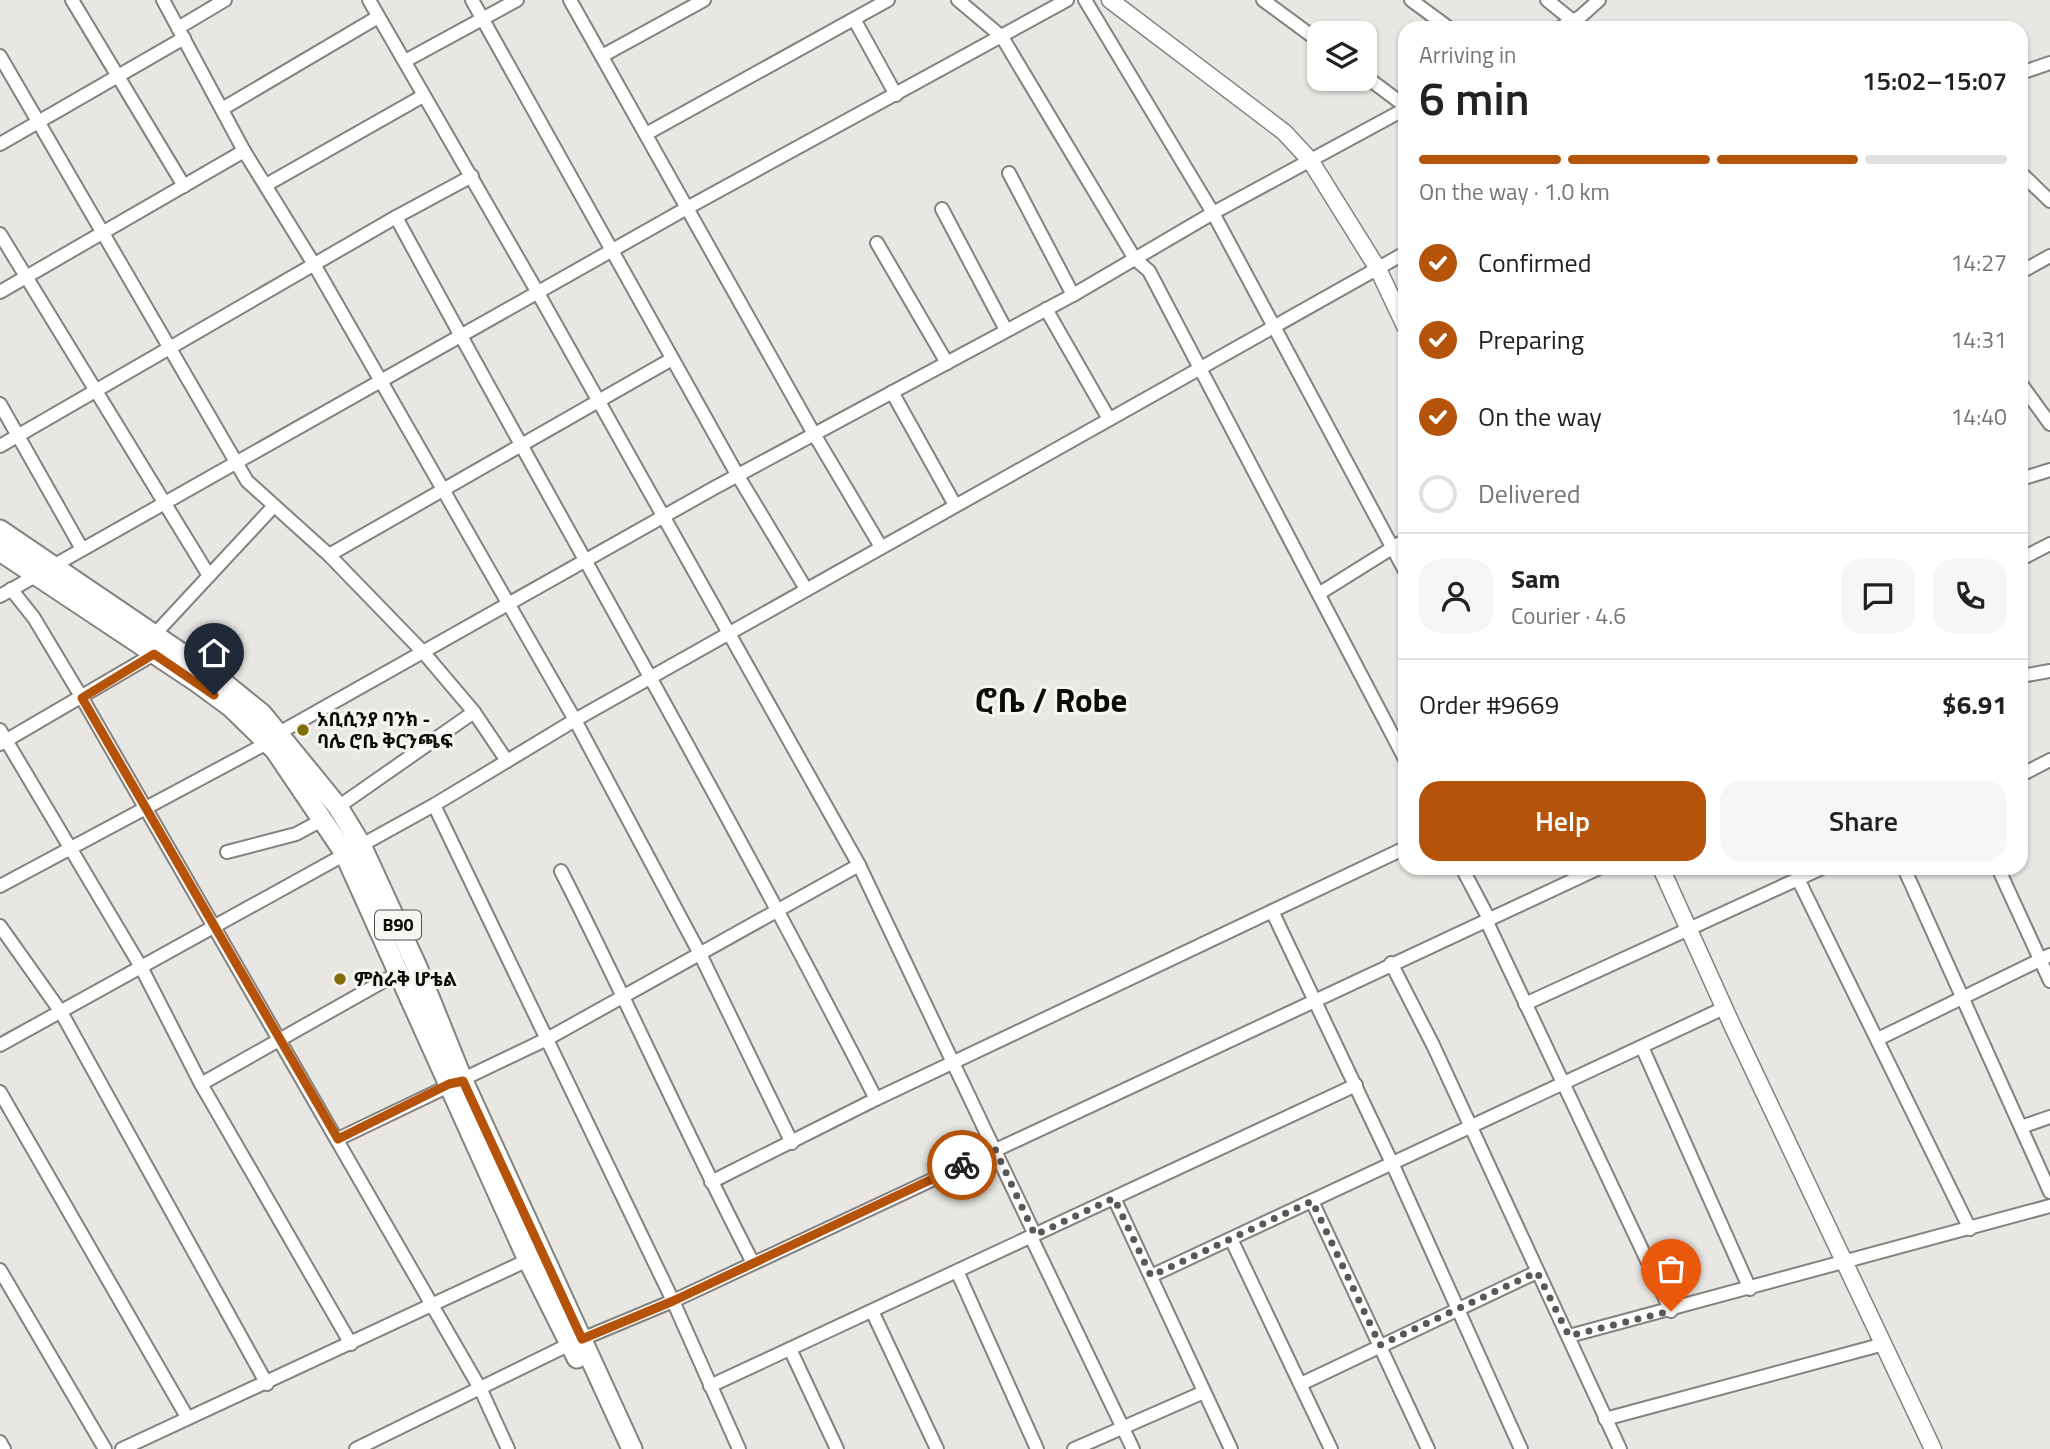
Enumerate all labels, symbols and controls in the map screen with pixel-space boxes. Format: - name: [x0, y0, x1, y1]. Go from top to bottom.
- map controls: [1307, 21, 1377, 91]
- button: layers: [1307, 21, 1377, 91]
- text: Arriving in: [1419, 37, 1516, 72]
- text: 15:02–15:07: [1862, 61, 2007, 100]
- text: 6 min: [1419, 63, 1530, 133]
- text: On the way · 1.0 km: [1419, 174, 1610, 209]
- text: Confirmed: [1478, 243, 1592, 282]
- icon: check: [1419, 244, 1457, 282]
- text: 14:27: [1950, 245, 2007, 280]
- text: Preparing: [1478, 320, 1584, 359]
- icon: check: [1419, 321, 1457, 359]
- text: 14:31: [1950, 322, 2007, 357]
- text: On the way: [1478, 397, 1602, 436]
- icon: check: [1419, 398, 1457, 436]
- text: 14:40: [1950, 399, 2007, 434]
- text: Delivered: [1478, 474, 1581, 513]
- button: person: [1419, 559, 1493, 633]
- text: Sam: [1511, 559, 1560, 598]
- button: chat: [1841, 559, 1915, 633]
- button: phone: [1933, 559, 2007, 633]
- text: Courier · 4.6: [1511, 598, 1626, 633]
- pin: [184, 623, 244, 695]
- icon: home: [195, 634, 233, 672]
- district label: ሮቤ / Robe: [975, 675, 1127, 725]
- text: Order #9669: [1419, 685, 1559, 724]
- text: $6.91: [1942, 685, 2007, 724]
- place label: አቢሲንያ ባንክ - ባሌ ሮቤ ቅርንጫፍ: [317, 704, 453, 755]
- marker: አቢሲንያ ባንክ - ባሌ ሮቤ ቅርንጫፍ: [295, 722, 311, 738]
- button: Help: [1419, 781, 1706, 861]
- button: Share: [1720, 781, 2007, 861]
- road number: B90: [375, 910, 421, 940]
- place label: ምስራቅ ሆቴል: [354, 964, 457, 993]
- marker: ምስራቅ ሆቴል: [332, 971, 348, 987]
- courier: [927, 1130, 997, 1200]
- icon: bike: [943, 1146, 981, 1184]
- pin: [1641, 1239, 1701, 1311]
- icon: bag: [1652, 1250, 1690, 1288]

